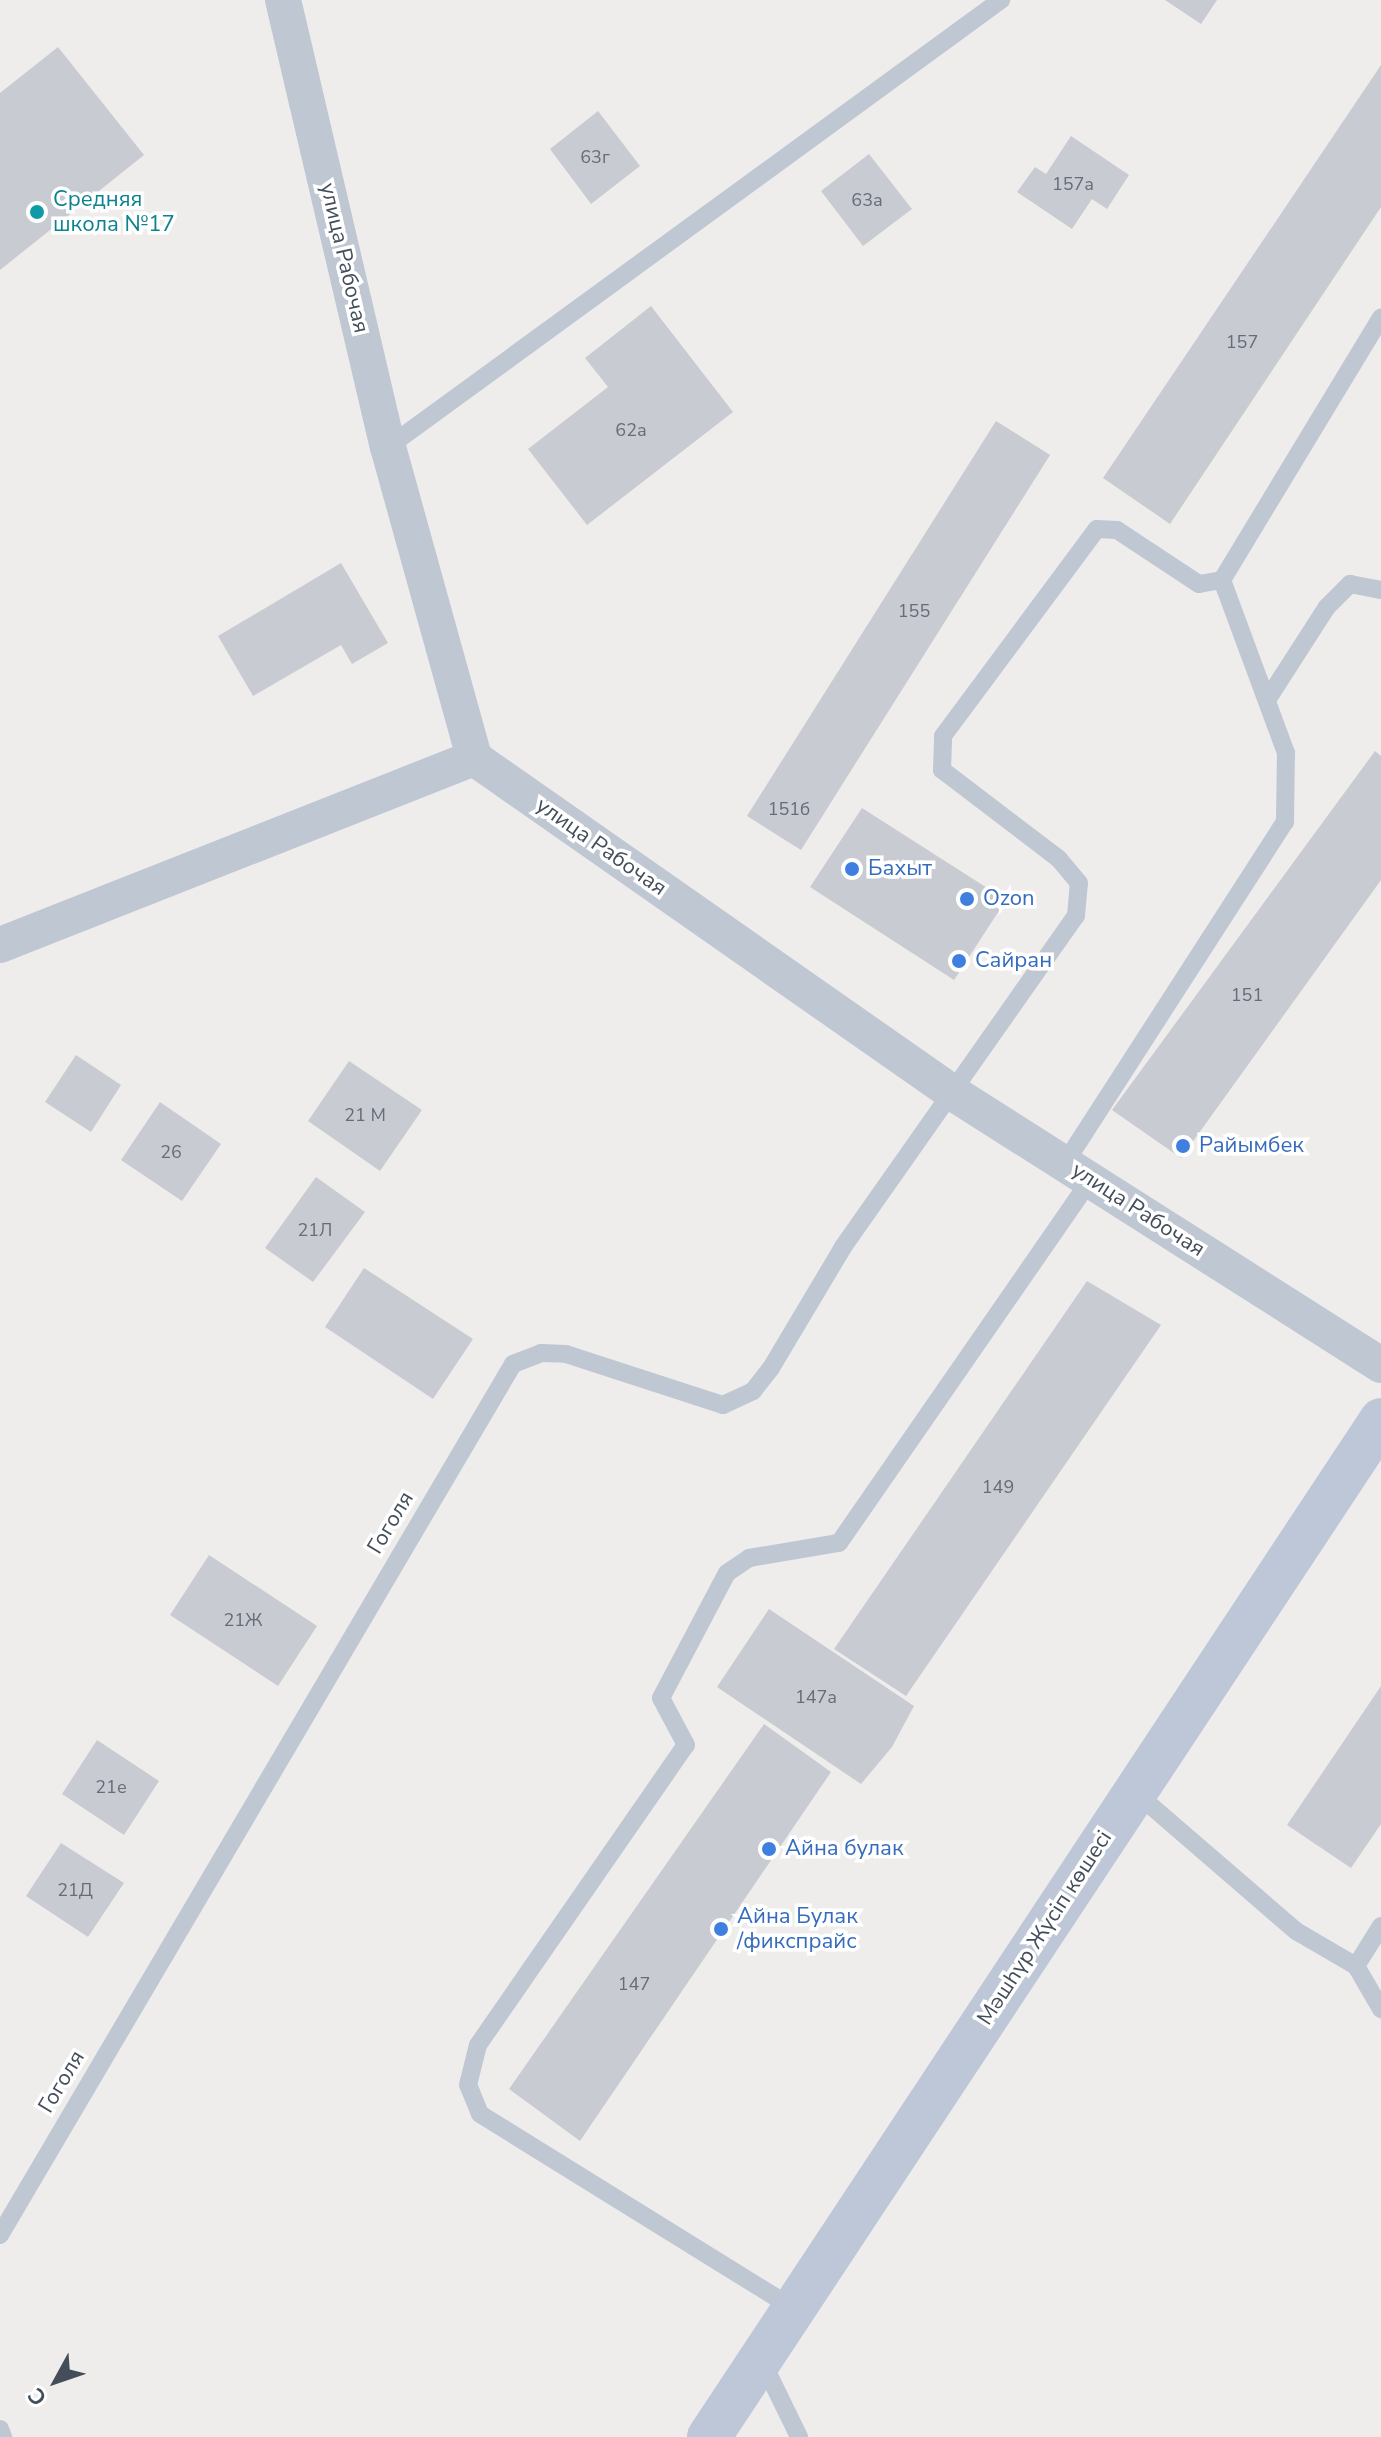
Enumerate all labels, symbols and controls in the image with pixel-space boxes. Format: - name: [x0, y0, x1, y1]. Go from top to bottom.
- house number: 63г: [580, 146, 610, 168]
- house number: 157а: [1052, 173, 1094, 195]
- street label: улица Рабочая: [314, 180, 374, 336]
- place label: Средняя школа №17: [53, 186, 175, 238]
- house number: 63а: [851, 189, 883, 211]
- marker: Средняя школа №17: [28, 203, 46, 221]
- house number: 157: [1226, 331, 1258, 353]
- house number: 62а: [615, 419, 647, 441]
- house number: 155: [898, 600, 930, 622]
- street label: улица Рабочая: [531, 792, 671, 902]
- house number: 151б: [768, 798, 810, 820]
- place label: Бахыт: [868, 856, 932, 882]
- marker: Бахыт: [843, 860, 861, 878]
- place label: Ozon: [983, 886, 1035, 912]
- marker: Ozon: [958, 890, 976, 908]
- place label: Сайран: [975, 948, 1052, 974]
- marker: Сайран: [950, 952, 968, 970]
- house number: 151: [1231, 984, 1263, 1006]
- house number: 21 М: [344, 1104, 386, 1126]
- place label: Райымбек: [1199, 1133, 1304, 1159]
- marker: Райымбек: [1174, 1137, 1192, 1155]
- house number: 26: [160, 1141, 182, 1163]
- street label: улица Рабочая: [1067, 1157, 1209, 1263]
- house number: 21Л: [298, 1219, 332, 1241]
- house number: 149: [982, 1476, 1014, 1498]
- street label: Гоголя: [362, 1487, 420, 1559]
- house number: 21Ж: [223, 1609, 263, 1631]
- house number: 147а: [795, 1686, 837, 1708]
- house number: 21е: [95, 1776, 127, 1798]
- street label: Мәшһүр Жүсіп көшесі: [972, 1826, 1118, 2030]
- place label: Айна булак: [785, 1836, 904, 1862]
- marker: Айна булак: [760, 1840, 778, 1858]
- house number: 21Д: [57, 1879, 93, 1901]
- place label: Айна Булак /фикспрайс: [737, 1903, 858, 1954]
- marker: Айна Булак /фикспрайс: [712, 1920, 730, 1938]
- house number: 147: [618, 1973, 650, 1995]
- street label: Гоголя: [33, 2046, 91, 2118]
- north arrow: [16, 2341, 96, 2421]
- text: С: [21, 2381, 54, 2412]

